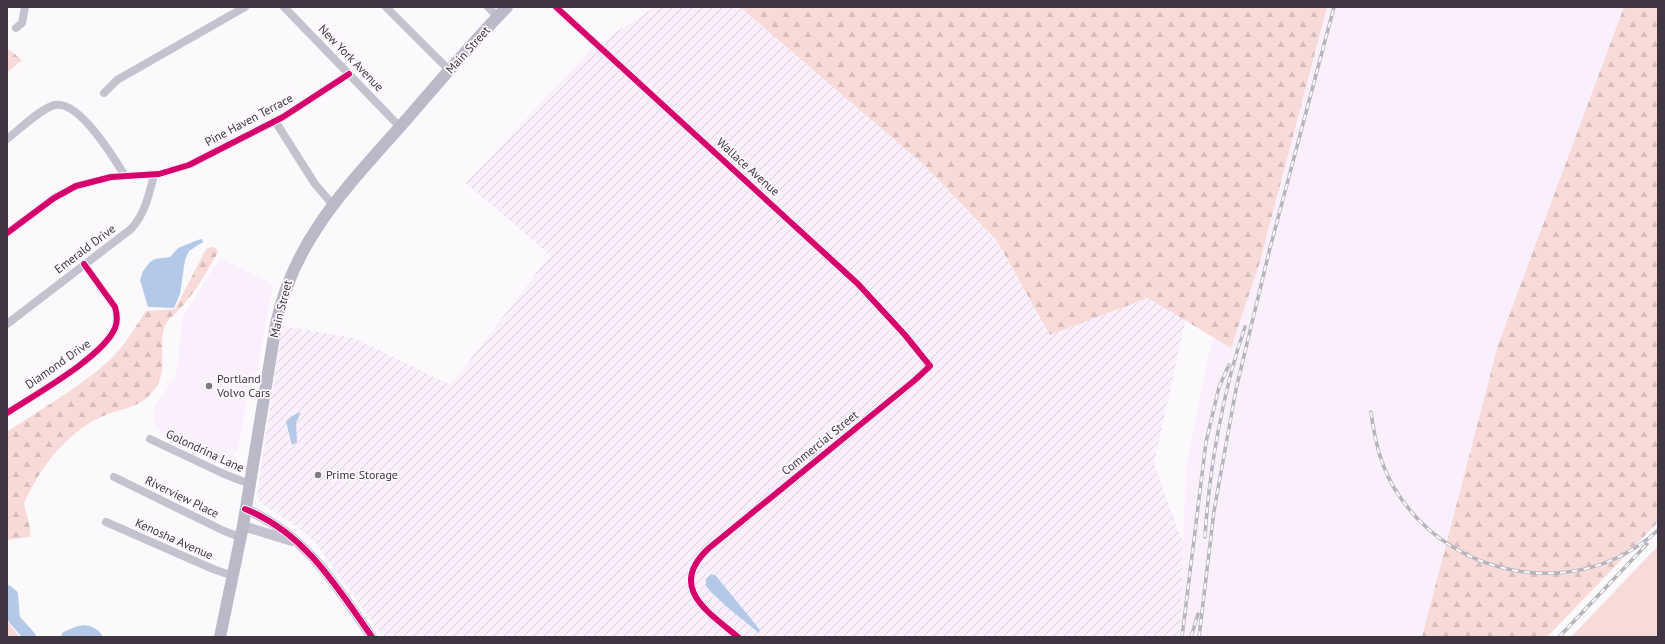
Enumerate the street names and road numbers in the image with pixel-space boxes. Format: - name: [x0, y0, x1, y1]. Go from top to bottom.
- street label: New York Avenue: [316, 21, 387, 94]
- street label: Main Street: [442, 23, 493, 77]
- street label: Pine Haven Terrace: [202, 90, 295, 149]
- street label: Wallace Avenue: [714, 134, 783, 199]
- street label: Emerald Drive: [51, 221, 118, 276]
- street label: Main Street: [266, 278, 295, 339]
- street label: Diamond Drive: [22, 336, 93, 392]
- street label: Commercial Street: [778, 407, 861, 478]
- street label: Golondrina Lane: [164, 426, 247, 475]
- street label: Riverview Place: [143, 472, 222, 521]
- street label: Kenosha Avenue: [133, 515, 215, 562]

